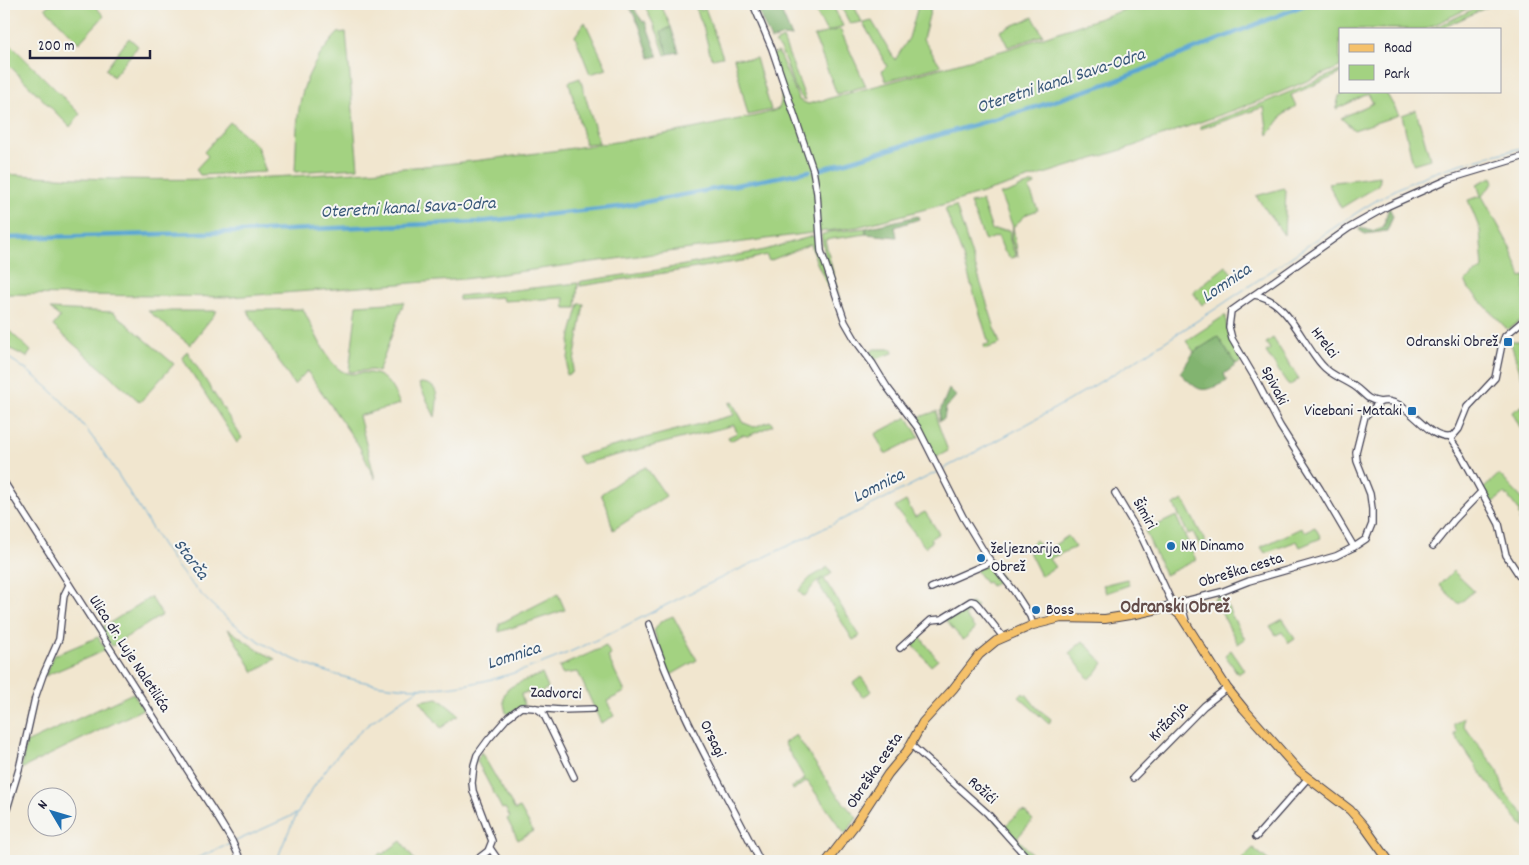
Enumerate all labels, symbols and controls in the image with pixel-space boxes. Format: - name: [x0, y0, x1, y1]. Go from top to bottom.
- scale bar: [30, 28, 150, 60]
- legend: [1339, 28, 1502, 92]
- text: 200 m: [38, 36, 75, 58]
- text: Road: [1384, 38, 1412, 60]
- water label: Oteretni kanal Sava-Odra: [974, 43, 1150, 121]
- text: Park: [1384, 64, 1410, 86]
- water label: Oteretni kanal Sava-Odra: [320, 192, 498, 226]
- water label: Lomnica: [1197, 257, 1258, 310]
- street label: Hrelci: [1304, 322, 1344, 364]
- place label: Odranski Obrež: [1406, 331, 1498, 354]
- marker: Odranski Obrež: [1502, 336, 1514, 348]
- street label: Spivaki: [1254, 362, 1294, 410]
- place label: Vicebani -Mataki: [1304, 400, 1402, 423]
- marker: Vicebani -Mataki: [1406, 405, 1418, 417]
- water label: Lomnica: [849, 463, 911, 511]
- street label: Šimiri: [1126, 494, 1162, 534]
- water label: Starča: [166, 534, 215, 587]
- place label: NK Dinamo: [1181, 535, 1244, 558]
- place label: željeznarija Obrež: [991, 538, 1061, 579]
- marker: NK Dinamo: [1165, 540, 1177, 552]
- street label: Obreška cesta: [1196, 547, 1287, 595]
- marker: željeznarija Obrež: [975, 552, 987, 564]
- street label: Ulica dr. Luje Naletilića: [82, 591, 176, 718]
- district label: Odranski Obrež: [1120, 595, 1230, 622]
- place label: Boss: [1046, 599, 1074, 622]
- marker: Boss: [1030, 604, 1042, 616]
- water label: Lomnica: [484, 636, 546, 677]
- street label: Zadvorci: [530, 682, 582, 706]
- street label: Križanja: [1144, 696, 1194, 747]
- street label: Orsagi: [693, 716, 731, 762]
- street label: Obreška cesta: [841, 728, 909, 814]
- street label: Rožići: [962, 771, 1002, 811]
- north arrow: [28, 788, 78, 838]
- text: N: [33, 796, 53, 814]

